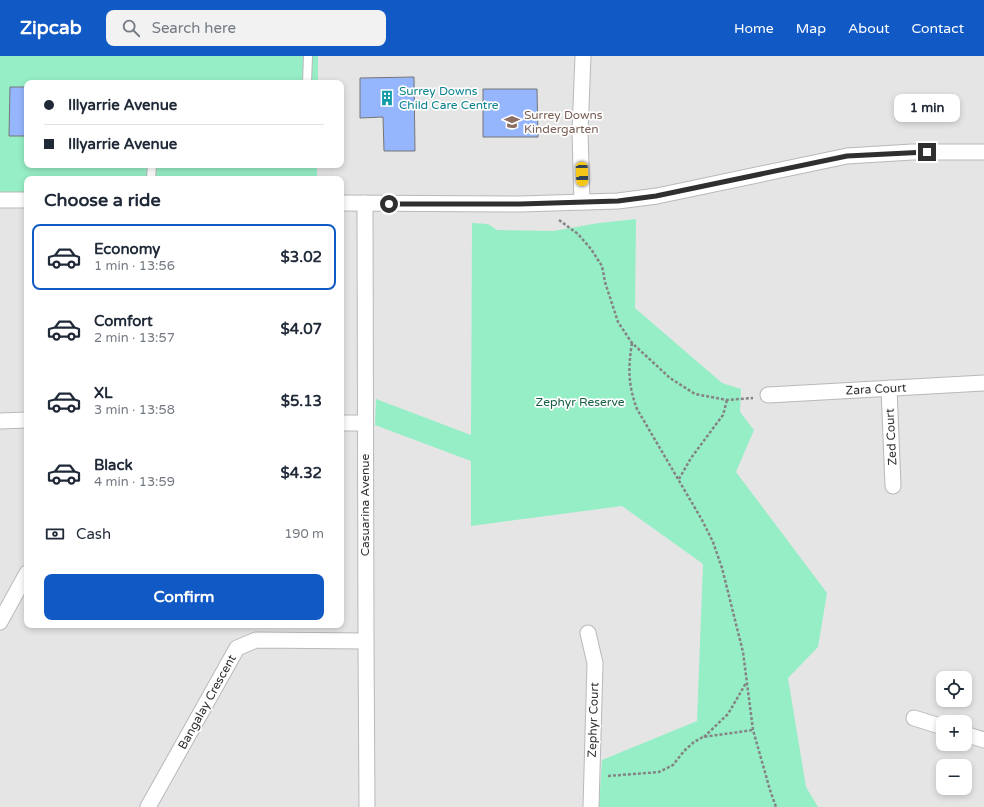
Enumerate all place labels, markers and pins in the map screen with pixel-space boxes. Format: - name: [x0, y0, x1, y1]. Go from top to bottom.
- place label: Surrey Downs Child Care Centre: [399, 84, 499, 112]
- building icon: Surrey Downs Child Care Centre: [378, 89, 396, 107]
- place label: Surrey Downs Kindergarten: [524, 108, 603, 136]
- school or university icon: Surrey Downs Kindergarten: [503, 113, 521, 131]

